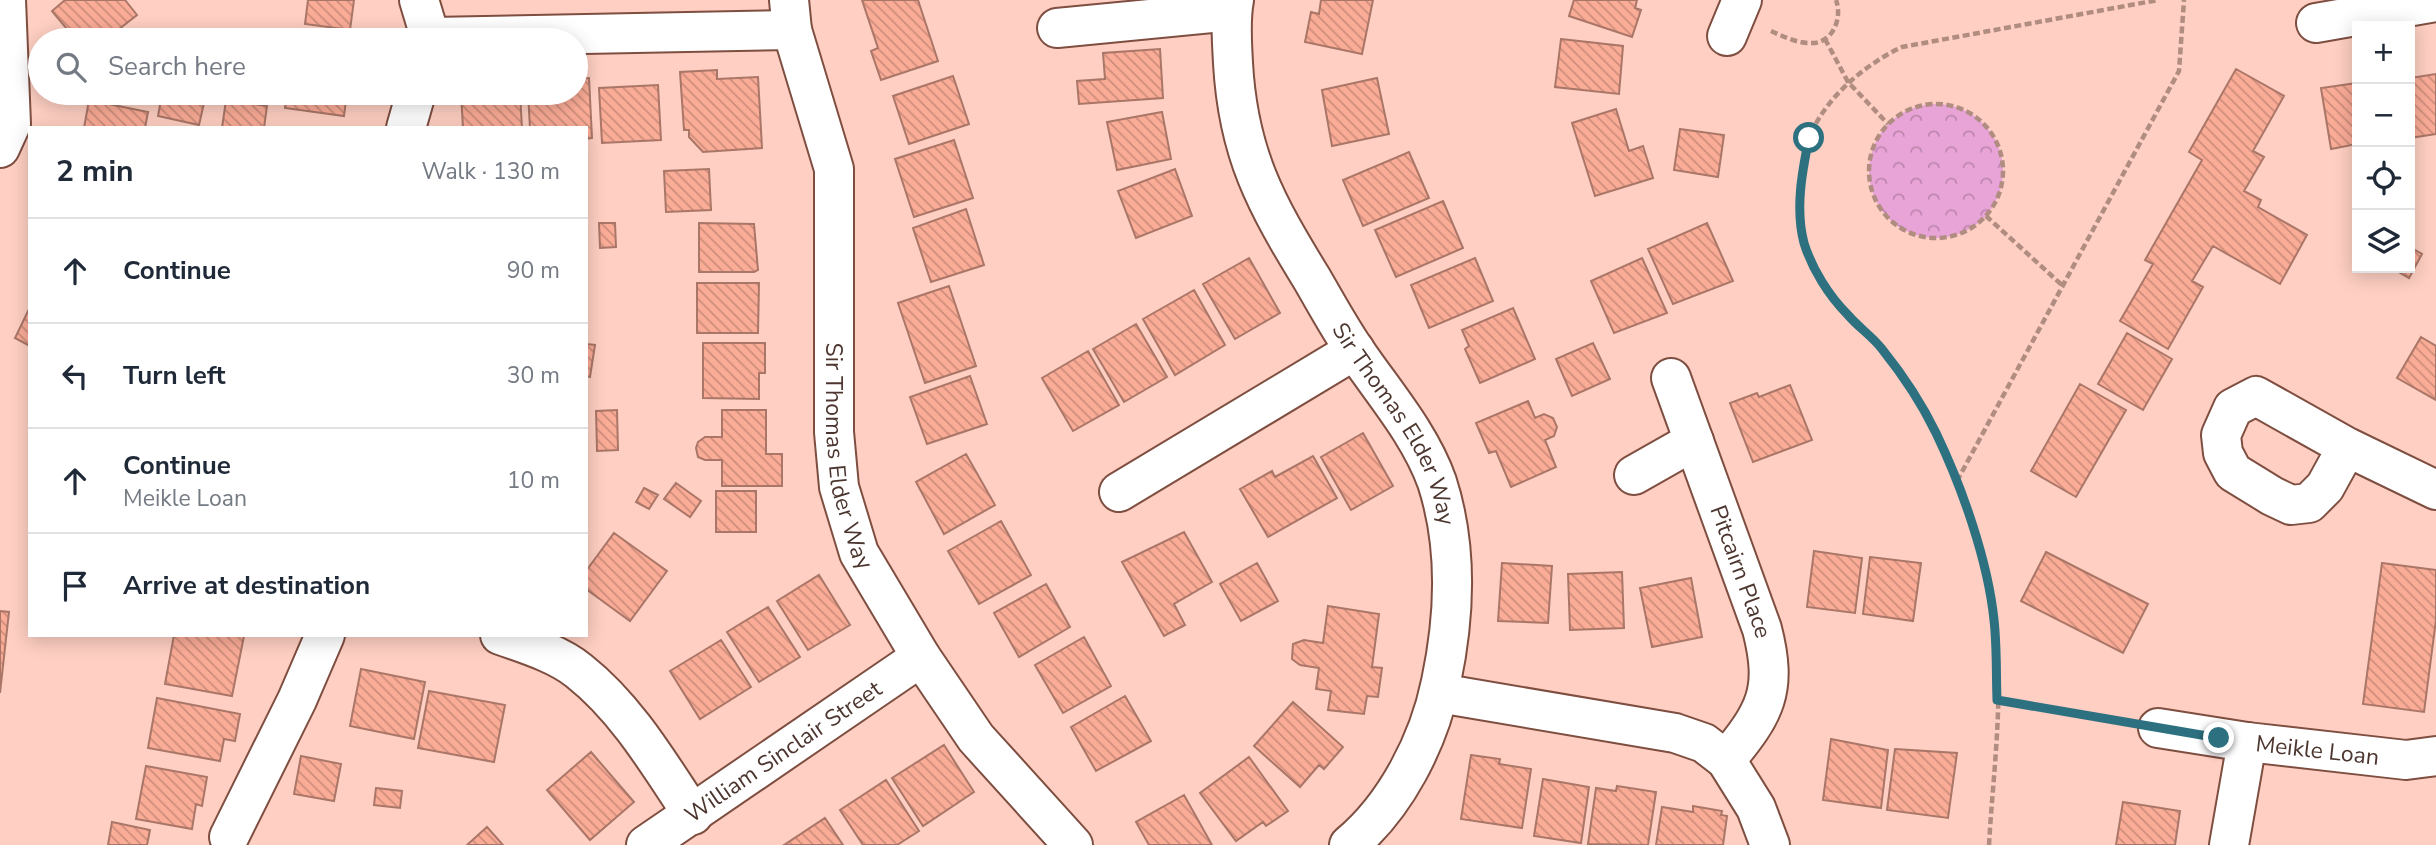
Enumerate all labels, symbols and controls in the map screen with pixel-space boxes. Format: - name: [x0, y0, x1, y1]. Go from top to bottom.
- map controls: [2352, 21, 2415, 273]
- button: +: [2352, 21, 2415, 84]
- search box: [28, 28, 588, 105]
- icon: search: [52, 48, 90, 86]
- text: Search here: [108, 49, 246, 84]
- button: −: [2352, 84, 2415, 147]
- route start: [1793, 122, 1824, 153]
- button: locate: [2352, 147, 2415, 210]
- text: 2 min: [56, 151, 134, 192]
- text: Walk · 130 m: [421, 156, 560, 187]
- button: layers: [2352, 210, 2415, 273]
- icon: ahead: [56, 252, 94, 290]
- text: Continue: [123, 253, 231, 288]
- text: 90 m: [507, 255, 560, 286]
- street label: Sir Thomas Elder Way: [1325, 317, 1463, 528]
- street label: Sir Thomas Elder Way: [819, 343, 881, 575]
- icon: left: [56, 357, 94, 395]
- text: Turn left: [123, 358, 226, 393]
- text: 30 m: [507, 360, 560, 391]
- text: Continue: [123, 448, 231, 483]
- icon: ahead: [56, 462, 94, 500]
- text: 10 m: [507, 465, 560, 496]
- text: Meikle Loan: [123, 483, 247, 514]
- street label: Pitcairn Place: [1703, 501, 1779, 641]
- icon: arrive: [56, 567, 94, 605]
- text: Arrive at destination: [123, 568, 370, 603]
- street label: William Sinclair Street: [679, 673, 888, 830]
- route end: [2203, 722, 2234, 753]
- street label: Meikle Loan: [2254, 728, 2381, 772]

